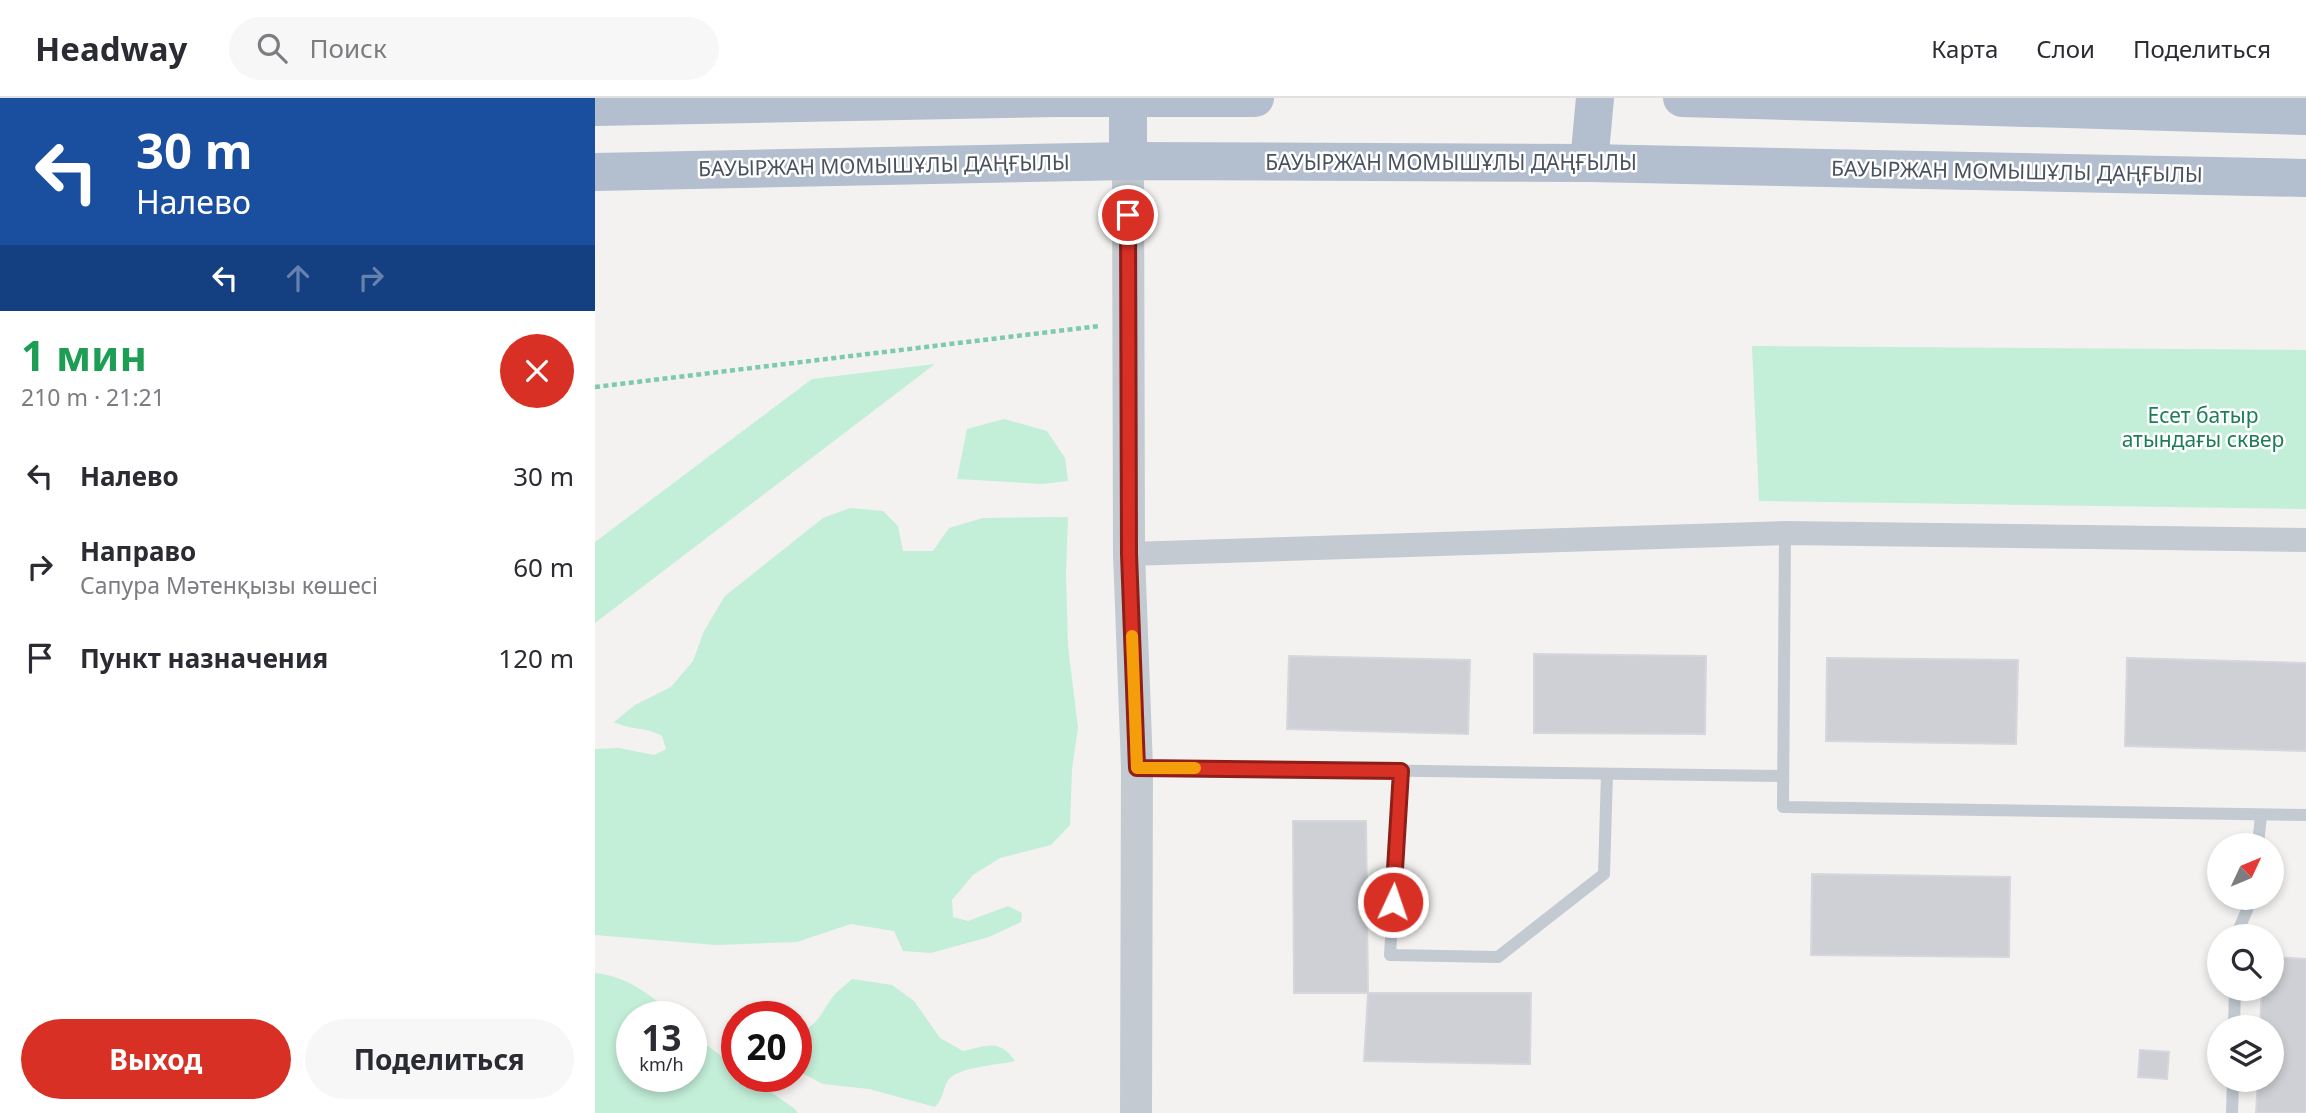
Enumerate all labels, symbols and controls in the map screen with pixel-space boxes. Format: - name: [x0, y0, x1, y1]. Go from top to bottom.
- search box: [229, 17, 719, 80]
- text: Headway: [35, 26, 187, 71]
- icon: search: [253, 29, 291, 67]
- text: Поиск: [309, 30, 387, 66]
- text: Карта: [1931, 32, 1998, 65]
- text: Слои: [2036, 32, 2095, 65]
- text: Поделиться: [2133, 32, 2271, 65]
- text: 30 m: [136, 117, 253, 183]
- icon: left: [21, 126, 112, 217]
- street label: БАУЫРЖАН МОМЫШҰЛЫ ДАҢҒЫЛЫ: [698, 148, 1070, 182]
- street label: БАУЫРЖАН МОМЫШҰЛЫ ДАҢҒЫЛЫ: [1265, 148, 1637, 176]
- street label: БАУЫРЖАН МОМЫШҰЛЫ ДАҢҒЫЛЫ: [1831, 154, 2203, 188]
- text: Налево: [136, 180, 251, 223]
- pin: [1098, 185, 1158, 245]
- icon: arrive: [1109, 196, 1147, 234]
- icon: left: [206, 259, 244, 297]
- icon: ahead: [279, 259, 317, 297]
- icon: right: [352, 259, 390, 297]
- text: 1 мин: [21, 326, 147, 383]
- button: close: [500, 334, 574, 408]
- text: 210 m · 21:21: [21, 381, 165, 413]
- park label: Есет батыр атындағы сквер: [2122, 401, 2284, 453]
- icon: left: [21, 457, 59, 495]
- text: Налево: [80, 458, 179, 494]
- text: 30 m: [513, 458, 574, 494]
- text: Направо: [80, 533, 196, 569]
- icon: right: [21, 548, 59, 586]
- text: 60 m: [513, 549, 574, 585]
- text: Сапура Мәтенқызы көшесі: [80, 569, 378, 601]
- icon: arrive: [21, 639, 59, 677]
- text: Пункт назначения: [80, 640, 328, 676]
- text: 120 m: [498, 640, 574, 676]
- north arrow: [2207, 833, 2284, 910]
- map controls: [2207, 833, 2284, 1092]
- position arrow: [1356, 865, 1430, 939]
- button: search: [2207, 924, 2284, 1001]
- speed limit sign: 20: [721, 1001, 812, 1092]
- text: 13: [641, 1014, 682, 1061]
- button: layers: [2207, 1015, 2284, 1092]
- button: Выход: [21, 1019, 291, 1099]
- button: Поделиться: [305, 1019, 574, 1099]
- text: km/h: [639, 1052, 684, 1076]

